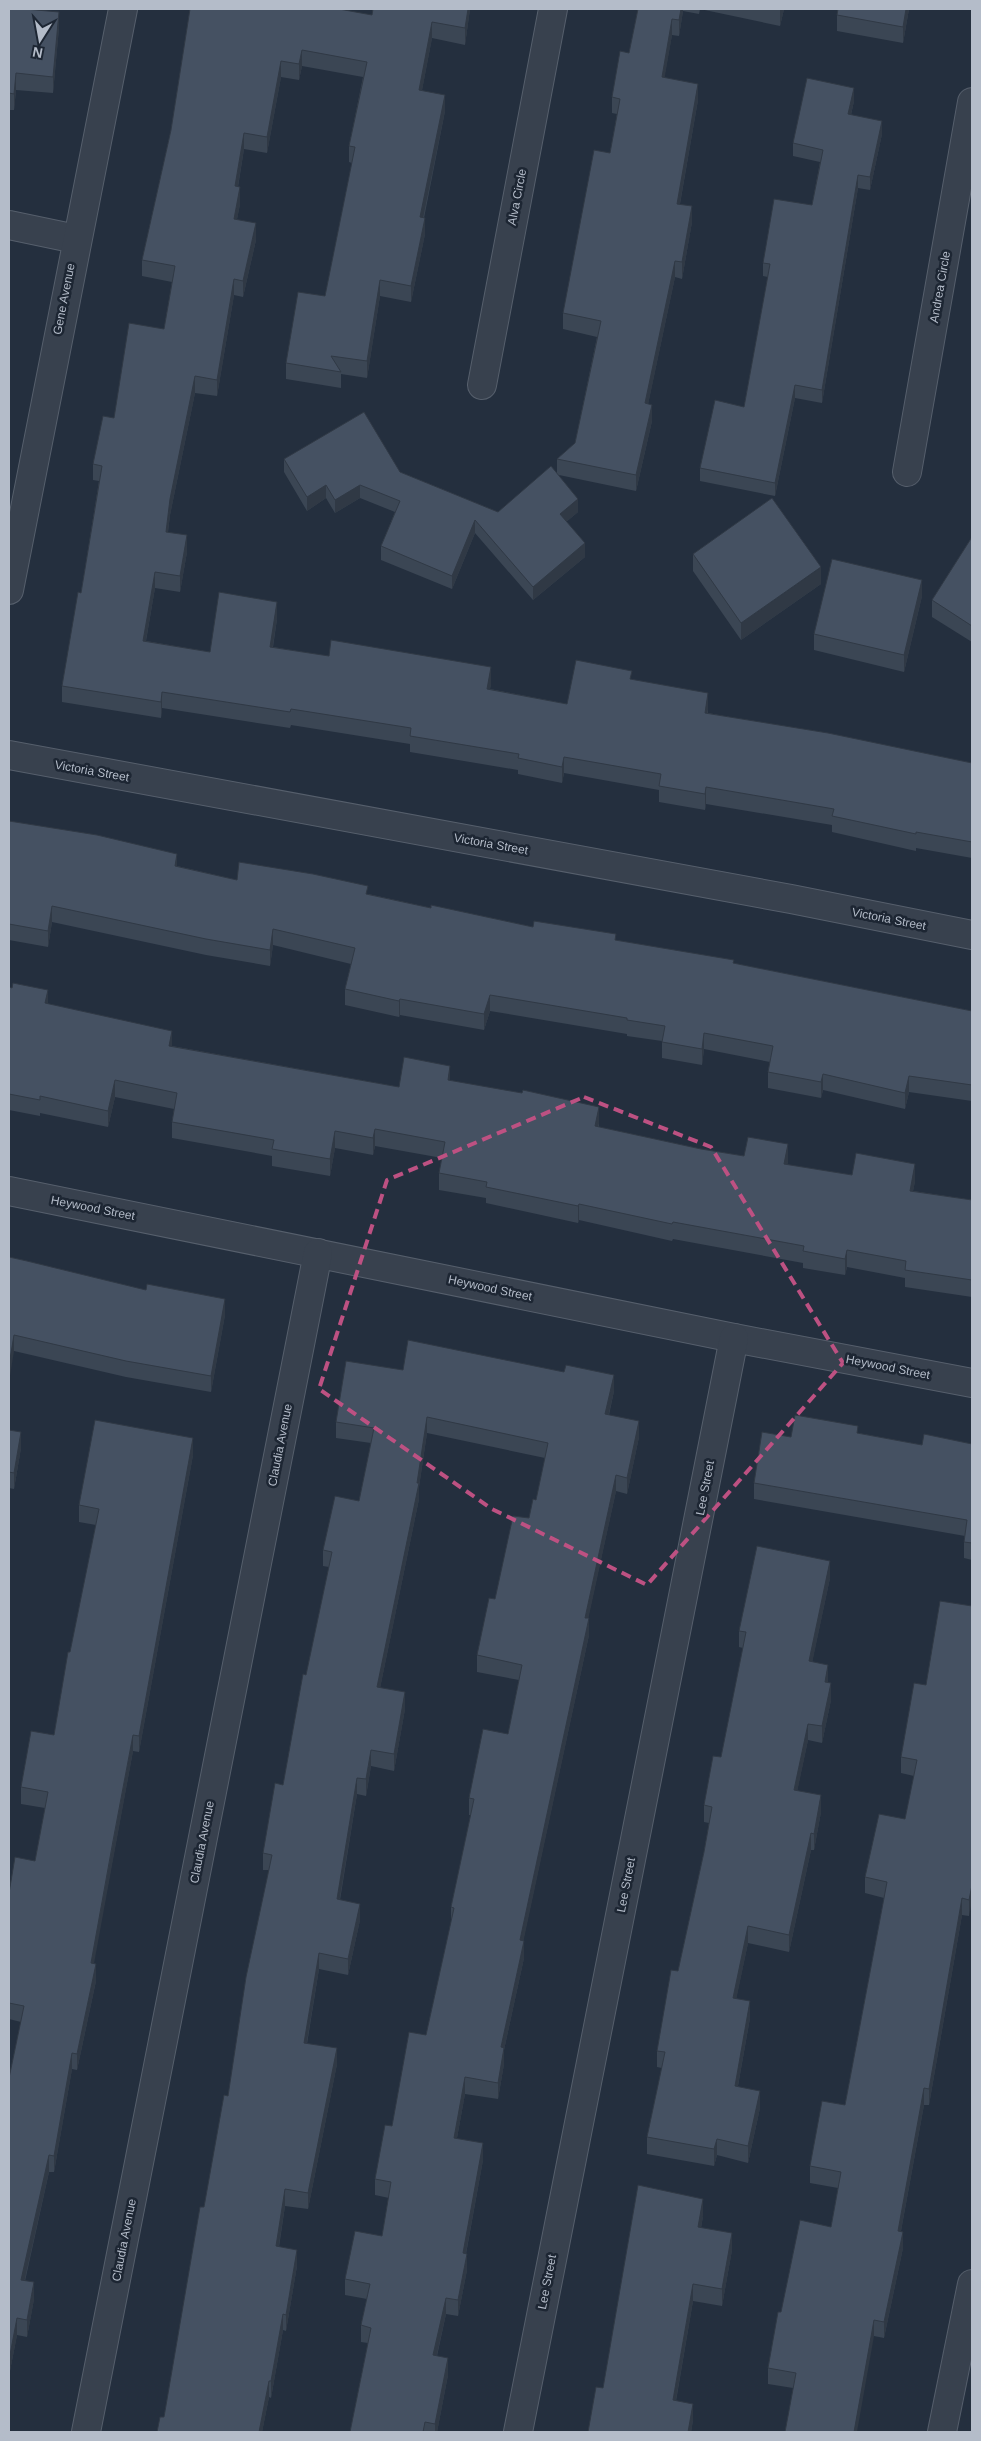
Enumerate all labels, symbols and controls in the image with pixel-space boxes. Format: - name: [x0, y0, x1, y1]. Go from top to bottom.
- north arrow: [15, 15, 65, 65]
- text: N: [31, 44, 44, 62]
- street label: Alva Circle: [505, 167, 529, 226]
- street label: Andrea Circle: [927, 250, 953, 324]
- street label: Gene Avenue: [50, 262, 78, 336]
- street label: Victoria Street: [54, 758, 131, 785]
- street label: Victoria Street: [453, 831, 530, 858]
- street label: Victoria Street: [851, 905, 928, 933]
- street label: Heywood Street: [50, 1193, 137, 1223]
- street label: Heywood Street: [447, 1272, 534, 1304]
- street label: Heywood Street: [845, 1352, 932, 1382]
- street label: Claudia Avenue: [265, 1402, 295, 1487]
- street label: Lee Street: [693, 1459, 717, 1517]
- street label: Claudia Avenue: [187, 1799, 217, 1884]
- street label: Lee Street: [614, 1856, 638, 1914]
- street label: Claudia Avenue: [109, 2197, 139, 2282]
- street label: Lee Street: [535, 2253, 559, 2311]

